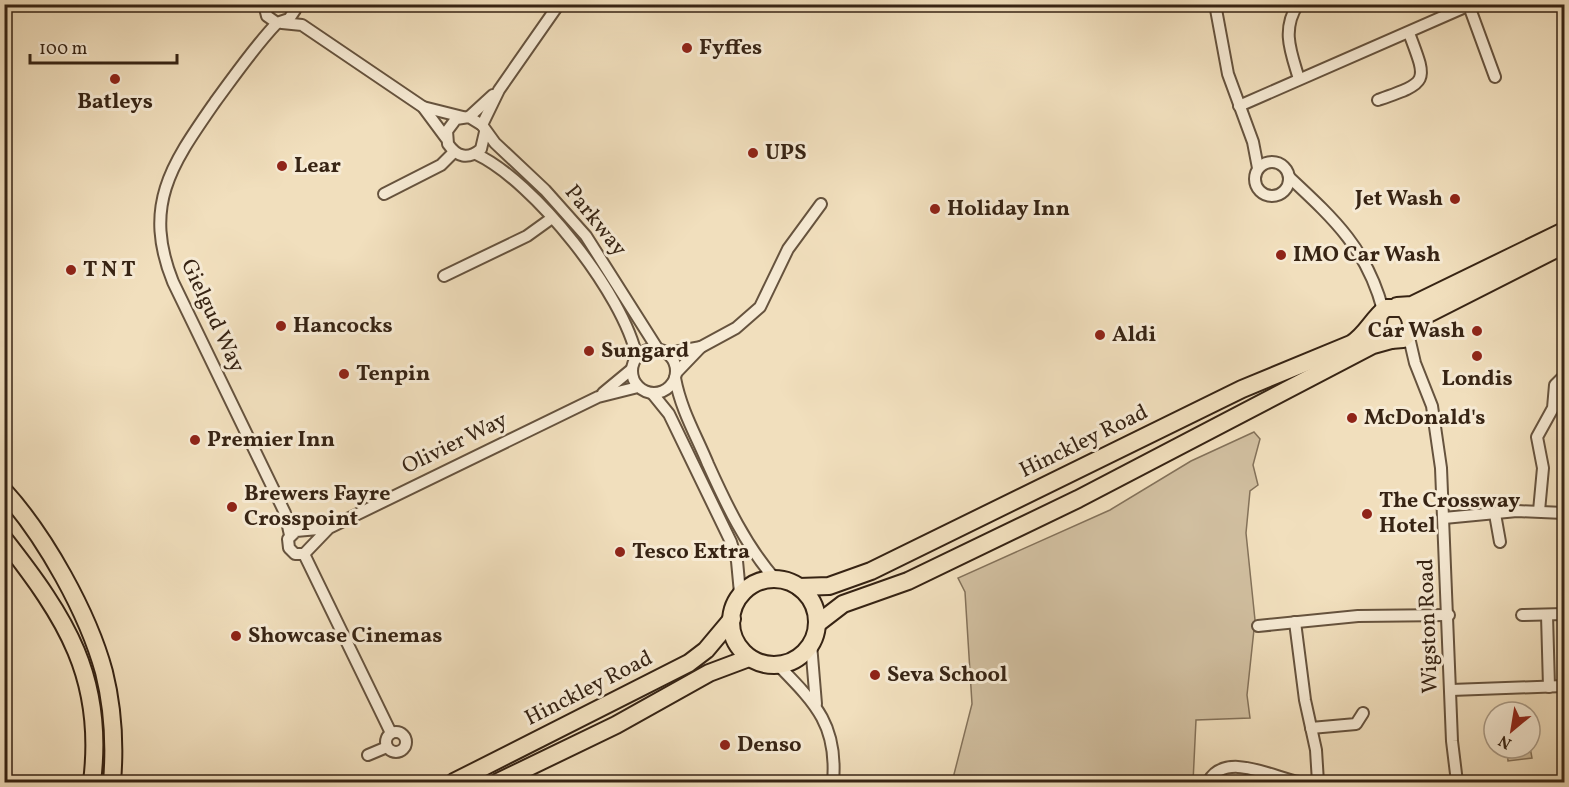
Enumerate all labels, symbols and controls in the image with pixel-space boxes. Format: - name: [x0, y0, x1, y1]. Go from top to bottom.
- scale bar: [30, 27, 177, 65]
- place label: Fyffes: [699, 33, 762, 64]
- text: 100 m: [39, 37, 88, 62]
- marker: Fyffes: [680, 41, 694, 55]
- marker: Batleys: [108, 72, 122, 86]
- place label: Batleys: [77, 87, 153, 118]
- place label: UPS: [765, 138, 806, 169]
- marker: UPS: [746, 146, 760, 160]
- place label: Lear: [294, 151, 341, 182]
- marker: Lear: [275, 159, 289, 173]
- street label: Parkway: [556, 179, 634, 264]
- place label: Jet Wash: [1354, 184, 1443, 215]
- marker: Jet Wash: [1448, 192, 1462, 206]
- place label: Holiday Inn: [947, 194, 1070, 225]
- marker: Holiday Inn: [928, 202, 942, 216]
- place label: IMO Car Wash: [1293, 240, 1441, 271]
- marker: IMO Car Wash: [1274, 248, 1288, 262]
- street label: Gielgud Way: [172, 254, 252, 378]
- place label: T N T: [83, 255, 136, 286]
- marker: T N T: [64, 263, 78, 277]
- place label: Hancocks: [293, 311, 393, 342]
- place label: Car Wash: [1368, 316, 1465, 347]
- marker: Hancocks: [274, 319, 288, 333]
- place label: Aldi: [1112, 320, 1157, 351]
- marker: Car Wash: [1470, 324, 1484, 338]
- marker: Aldi: [1093, 328, 1107, 342]
- place label: Sungard: [601, 336, 689, 367]
- marker: Sungard: [582, 344, 596, 358]
- marker: Londis: [1470, 349, 1484, 363]
- place label: Tenpin: [356, 359, 430, 390]
- place label: Londis: [1441, 364, 1513, 395]
- marker: Tenpin: [337, 367, 351, 381]
- street label: Hinckley Road: [1014, 397, 1154, 487]
- place label: McDonald's: [1364, 403, 1485, 434]
- street label: Olivier Way: [397, 405, 513, 483]
- marker: McDonald's: [1345, 411, 1359, 425]
- place label: Premier Inn: [207, 425, 335, 456]
- marker: Premier Inn: [188, 433, 202, 447]
- place label: Brewers Fayre Crosspoint: [244, 479, 391, 535]
- place label: The Crossway Hotel: [1379, 486, 1521, 542]
- marker: Brewers Fayre Crosspoint: [225, 500, 239, 514]
- marker: The Crossway Hotel: [1360, 507, 1374, 521]
- place label: Tesco Extra: [632, 537, 750, 568]
- marker: Tesco Extra: [613, 545, 627, 559]
- street label: Wigston Road: [1411, 558, 1447, 694]
- place label: Showcase Cinemas: [248, 621, 442, 652]
- marker: Showcase Cinemas: [229, 629, 243, 643]
- street label: Hinckley Road: [520, 643, 658, 735]
- place label: Seva School: [887, 660, 1008, 691]
- marker: Seva School: [868, 668, 882, 682]
- north arrow: [1482, 700, 1542, 760]
- text: N: [1495, 729, 1516, 754]
- place label: Denso: [737, 730, 802, 761]
- marker: Denso: [718, 738, 732, 752]

